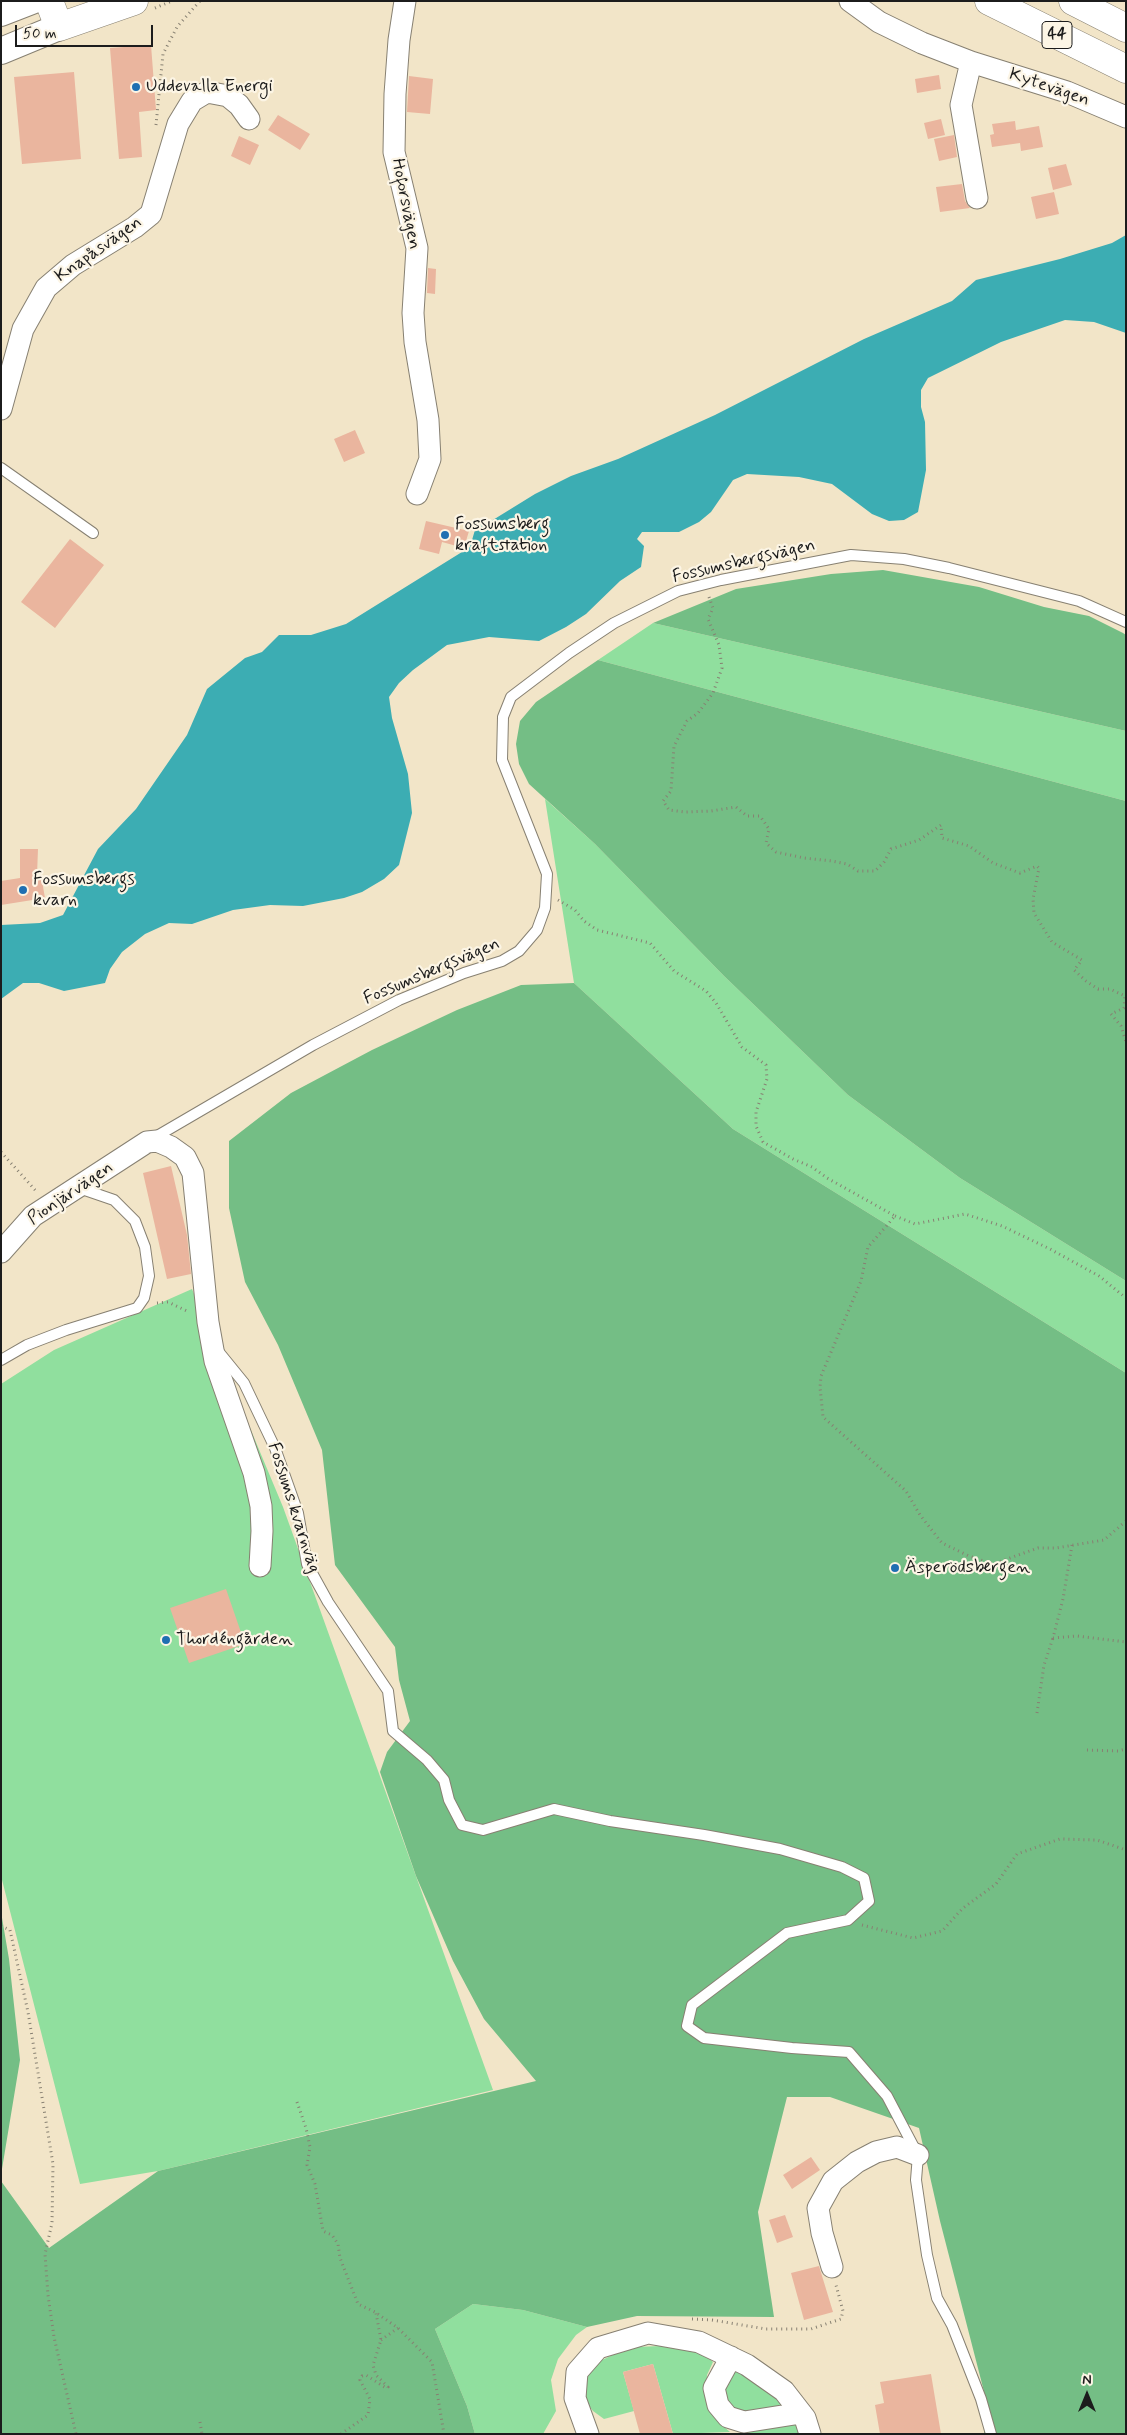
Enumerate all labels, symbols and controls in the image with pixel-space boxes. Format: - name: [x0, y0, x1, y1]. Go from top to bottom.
- scale bar: [18, 15, 155, 47]
- road number: 44: [1042, 22, 1072, 48]
- text: 50 m: [23, 24, 57, 44]
- street label: Kytevägen: [1006, 64, 1092, 112]
- place label: Uddevalla Energi: [146, 76, 273, 98]
- marker: Uddevalla Energi: [130, 81, 142, 93]
- street label: Hoforsvägen: [386, 157, 424, 251]
- street label: Knapåsvägen: [51, 212, 147, 288]
- place label: Fossumsberg kraftstation: [455, 514, 549, 556]
- marker: Fossumsberg kraftstation: [439, 529, 451, 541]
- street label: Fossumsbergsvägen: [670, 535, 818, 589]
- place label: Fossumsbergs kvarn: [33, 869, 135, 912]
- marker: Fossumsbergs kvarn: [17, 884, 29, 896]
- street label: Fossumsbergsvägen: [361, 934, 503, 1010]
- street label: Pionjärvägen: [24, 1158, 118, 1230]
- street label: Fossums kvarnväg: [262, 1440, 324, 1576]
- place label: Äsperödsbergen: [905, 1557, 1030, 1579]
- marker: Äsperödsbergen: [889, 1562, 901, 1574]
- place label: Thordéngården: [176, 1629, 293, 1651]
- marker: Thordéngården: [160, 1634, 172, 1646]
- north arrow: [1062, 2370, 1112, 2420]
- text: N: [1082, 2371, 1092, 2389]

